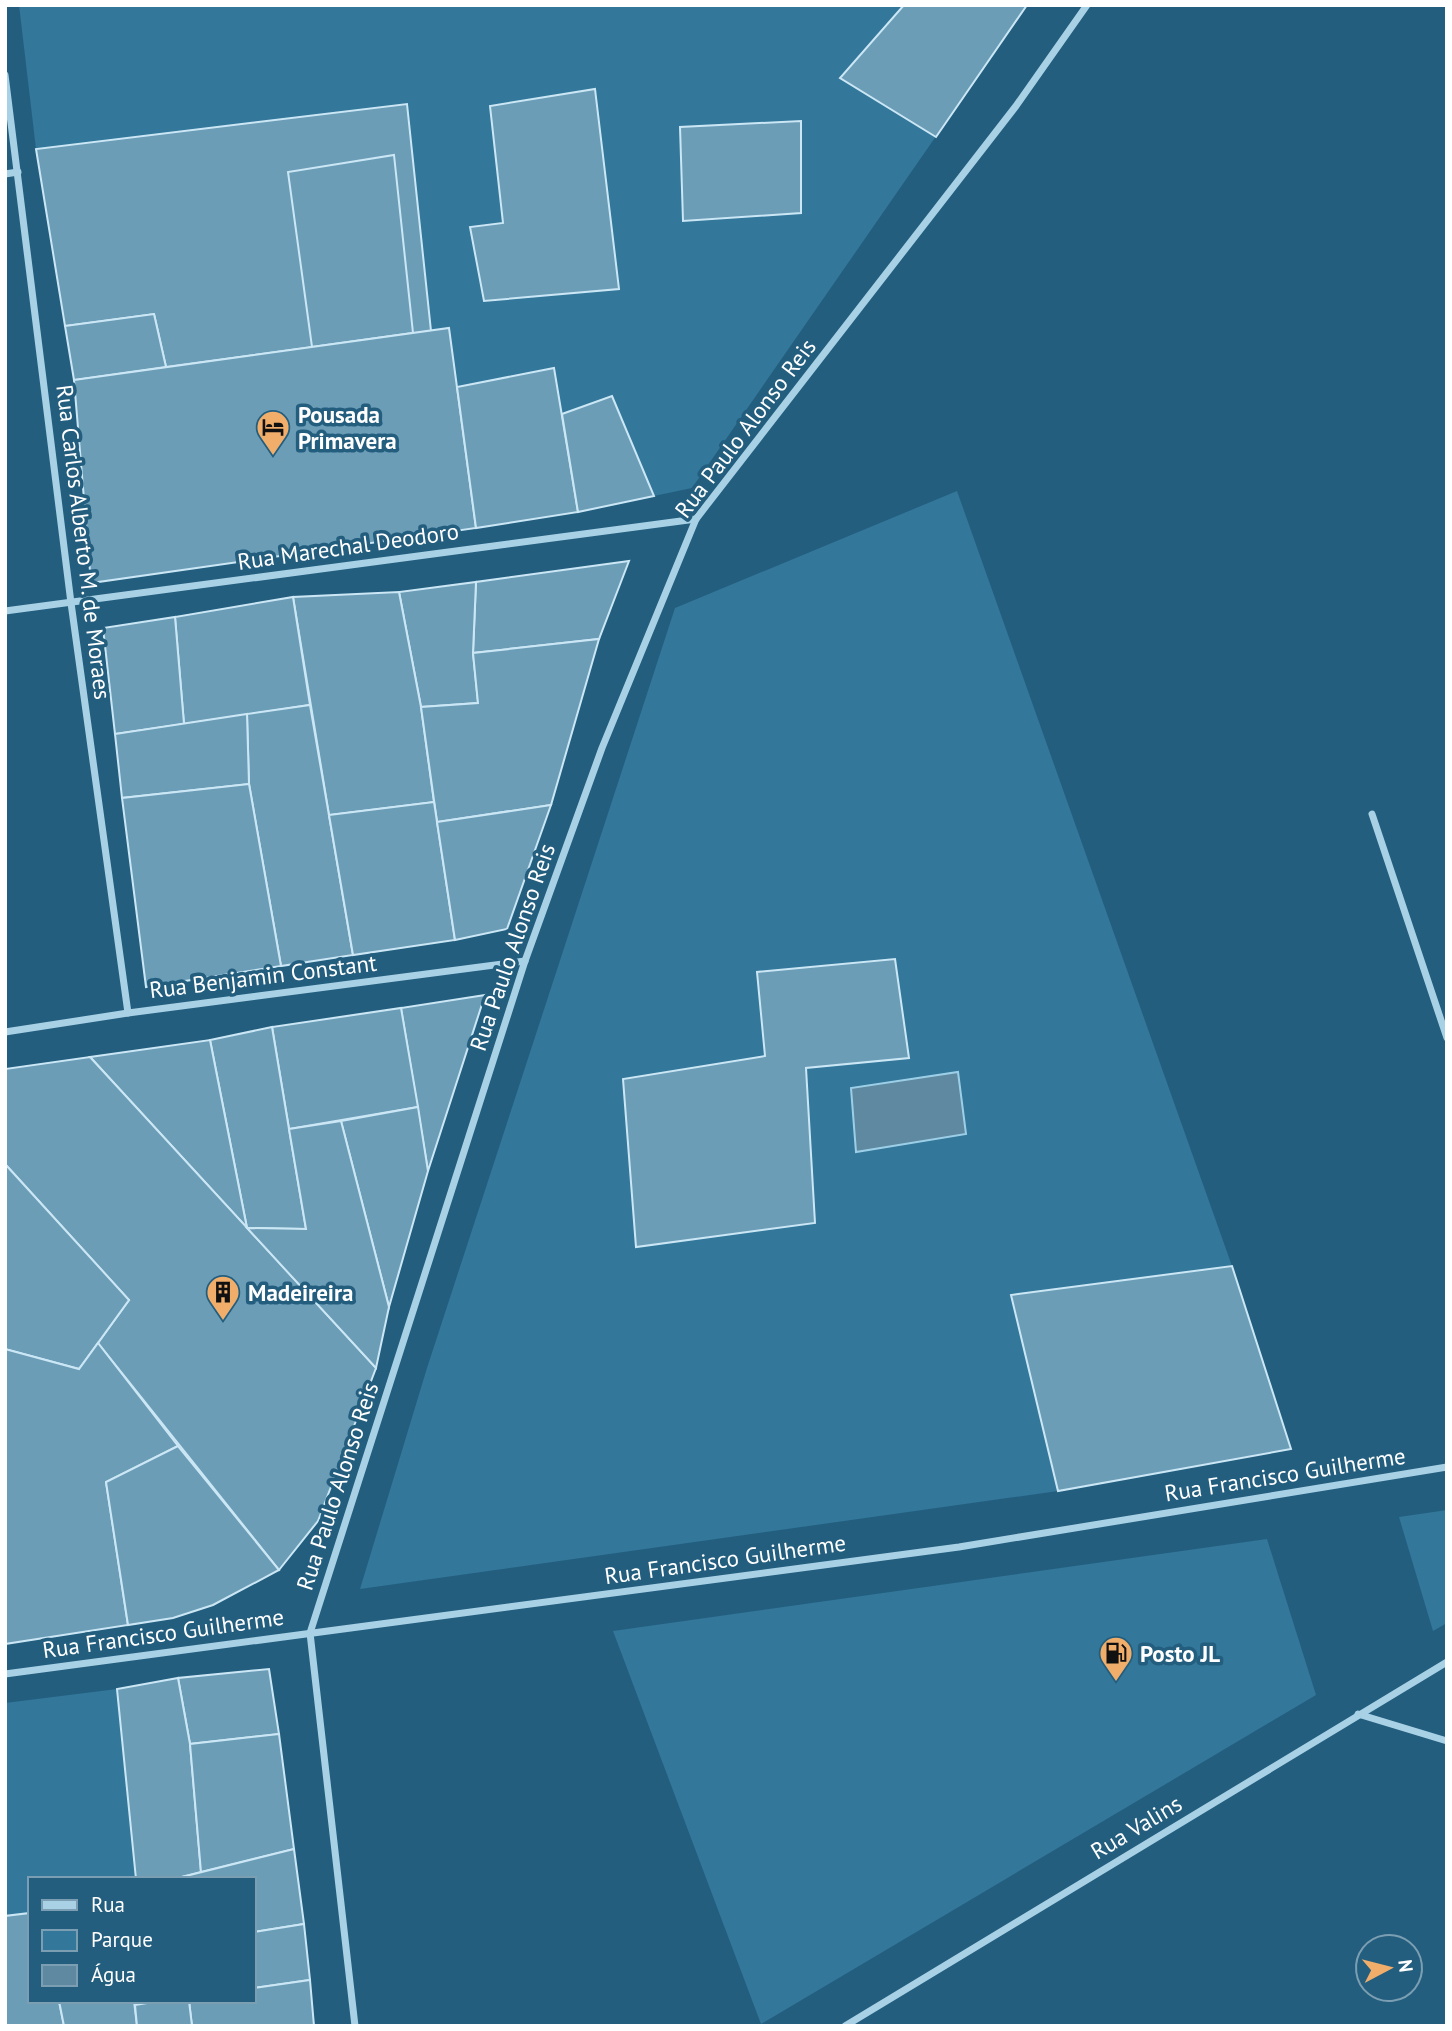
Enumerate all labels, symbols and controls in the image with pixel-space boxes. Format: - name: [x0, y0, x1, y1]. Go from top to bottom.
- street label: Rua Paulo Alonso Reis: [668, 333, 822, 523]
- street label: Rua Carlos Alberto M. de Moraes: [50, 383, 118, 701]
- place label: Pousada Primavera: [298, 400, 397, 455]
- hotel icon: Pousada Primavera: [254, 408, 292, 457]
- street label: Rua Marechal Deodoro: [236, 516, 460, 576]
- street label: Rua Paulo Alonso Reis: [463, 840, 561, 1054]
- street label: Rua Benjamin Constant: [148, 948, 378, 1004]
- building icon: Madeireira: [204, 1273, 242, 1322]
- place label: Madeireira: [248, 1278, 354, 1307]
- street label: Rua Paulo Alonso Reis: [290, 1378, 384, 1594]
- street label: Rua Francisco Guilherme: [1163, 1441, 1407, 1507]
- street label: Rua Francisco Guilherme: [602, 1528, 848, 1590]
- street label: Rua Francisco Guilherme: [40, 1602, 286, 1664]
- fuel station icon: Posto JL: [1097, 1634, 1135, 1683]
- place label: Posto JL: [1140, 1639, 1220, 1668]
- street label: Rua Valins: [1085, 1789, 1187, 1865]
- legend: [28, 1877, 256, 2003]
- text: Rua: [91, 1891, 125, 1918]
- text: Parque: [91, 1926, 153, 1953]
- north arrow: [1354, 1933, 1424, 2003]
- text: N: [1393, 1958, 1419, 1974]
- text: Água: [91, 1961, 136, 1988]

